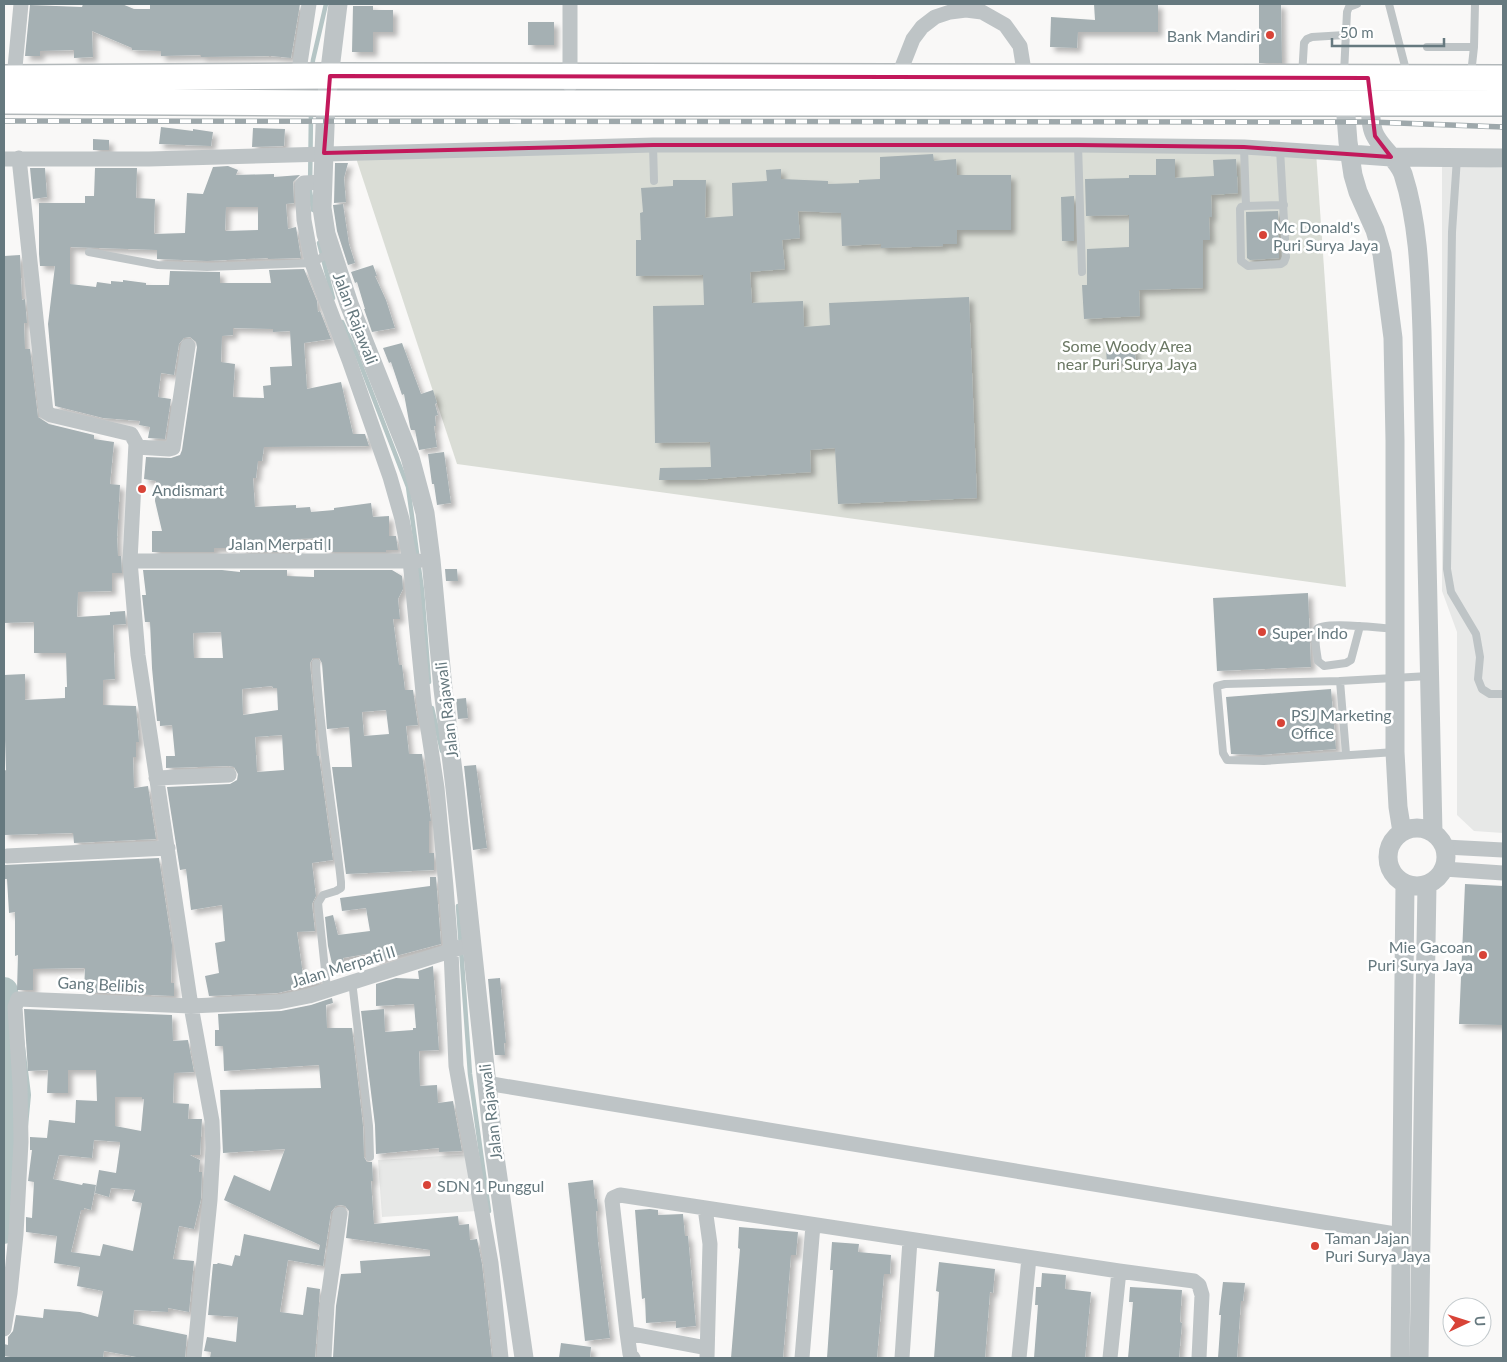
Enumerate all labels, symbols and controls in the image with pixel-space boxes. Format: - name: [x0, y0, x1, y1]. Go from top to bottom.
- scale bar: [1332, 15, 1444, 47]
- text: 50 m: [1340, 23, 1374, 41]
- place label: Bank Mandiri: [1167, 26, 1260, 45]
- marker: Bank Mandiri: [1264, 29, 1276, 41]
- place label: Mc Donald's Puri Surya Jaya: [1273, 217, 1378, 254]
- marker: Mc Donald's Puri Surya Jaya: [1257, 229, 1269, 241]
- street label: Jalan Rajawali: [330, 269, 382, 367]
- park label: Some Woody Area near Puri Surya Jaya: [1057, 336, 1197, 373]
- place label: Andismart: [152, 480, 224, 499]
- marker: Andismart: [136, 483, 148, 495]
- street label: Jalan Merpati I: [228, 534, 332, 553]
- place label: Super Indo: [1272, 623, 1348, 642]
- marker: Super Indo: [1256, 626, 1268, 638]
- street label: Jalan Rajawali: [431, 661, 461, 759]
- place label: PSJ Marketing Office: [1291, 705, 1392, 742]
- marker: PSJ Marketing Office: [1275, 717, 1287, 729]
- place label: Mie Gacoan Puri Surya Jaya: [1368, 937, 1473, 974]
- street label: Jalan Merpati II: [289, 941, 397, 991]
- marker: Mie Gacoan Puri Surya Jaya: [1477, 949, 1489, 961]
- street label: Gang Belibis: [57, 972, 145, 996]
- street label: Jalan Rajawali: [475, 1063, 505, 1161]
- place label: SDN 1 Punggul: [437, 1176, 544, 1195]
- marker: SDN 1 Punggul: [421, 1179, 433, 1191]
- place label: Taman Jajan Puri Surya Jaya: [1325, 1228, 1430, 1265]
- marker: Taman Jajan Puri Surya Jaya: [1309, 1240, 1321, 1252]
- north arrow: [1442, 1297, 1492, 1347]
- text: U: [1472, 1315, 1489, 1327]

